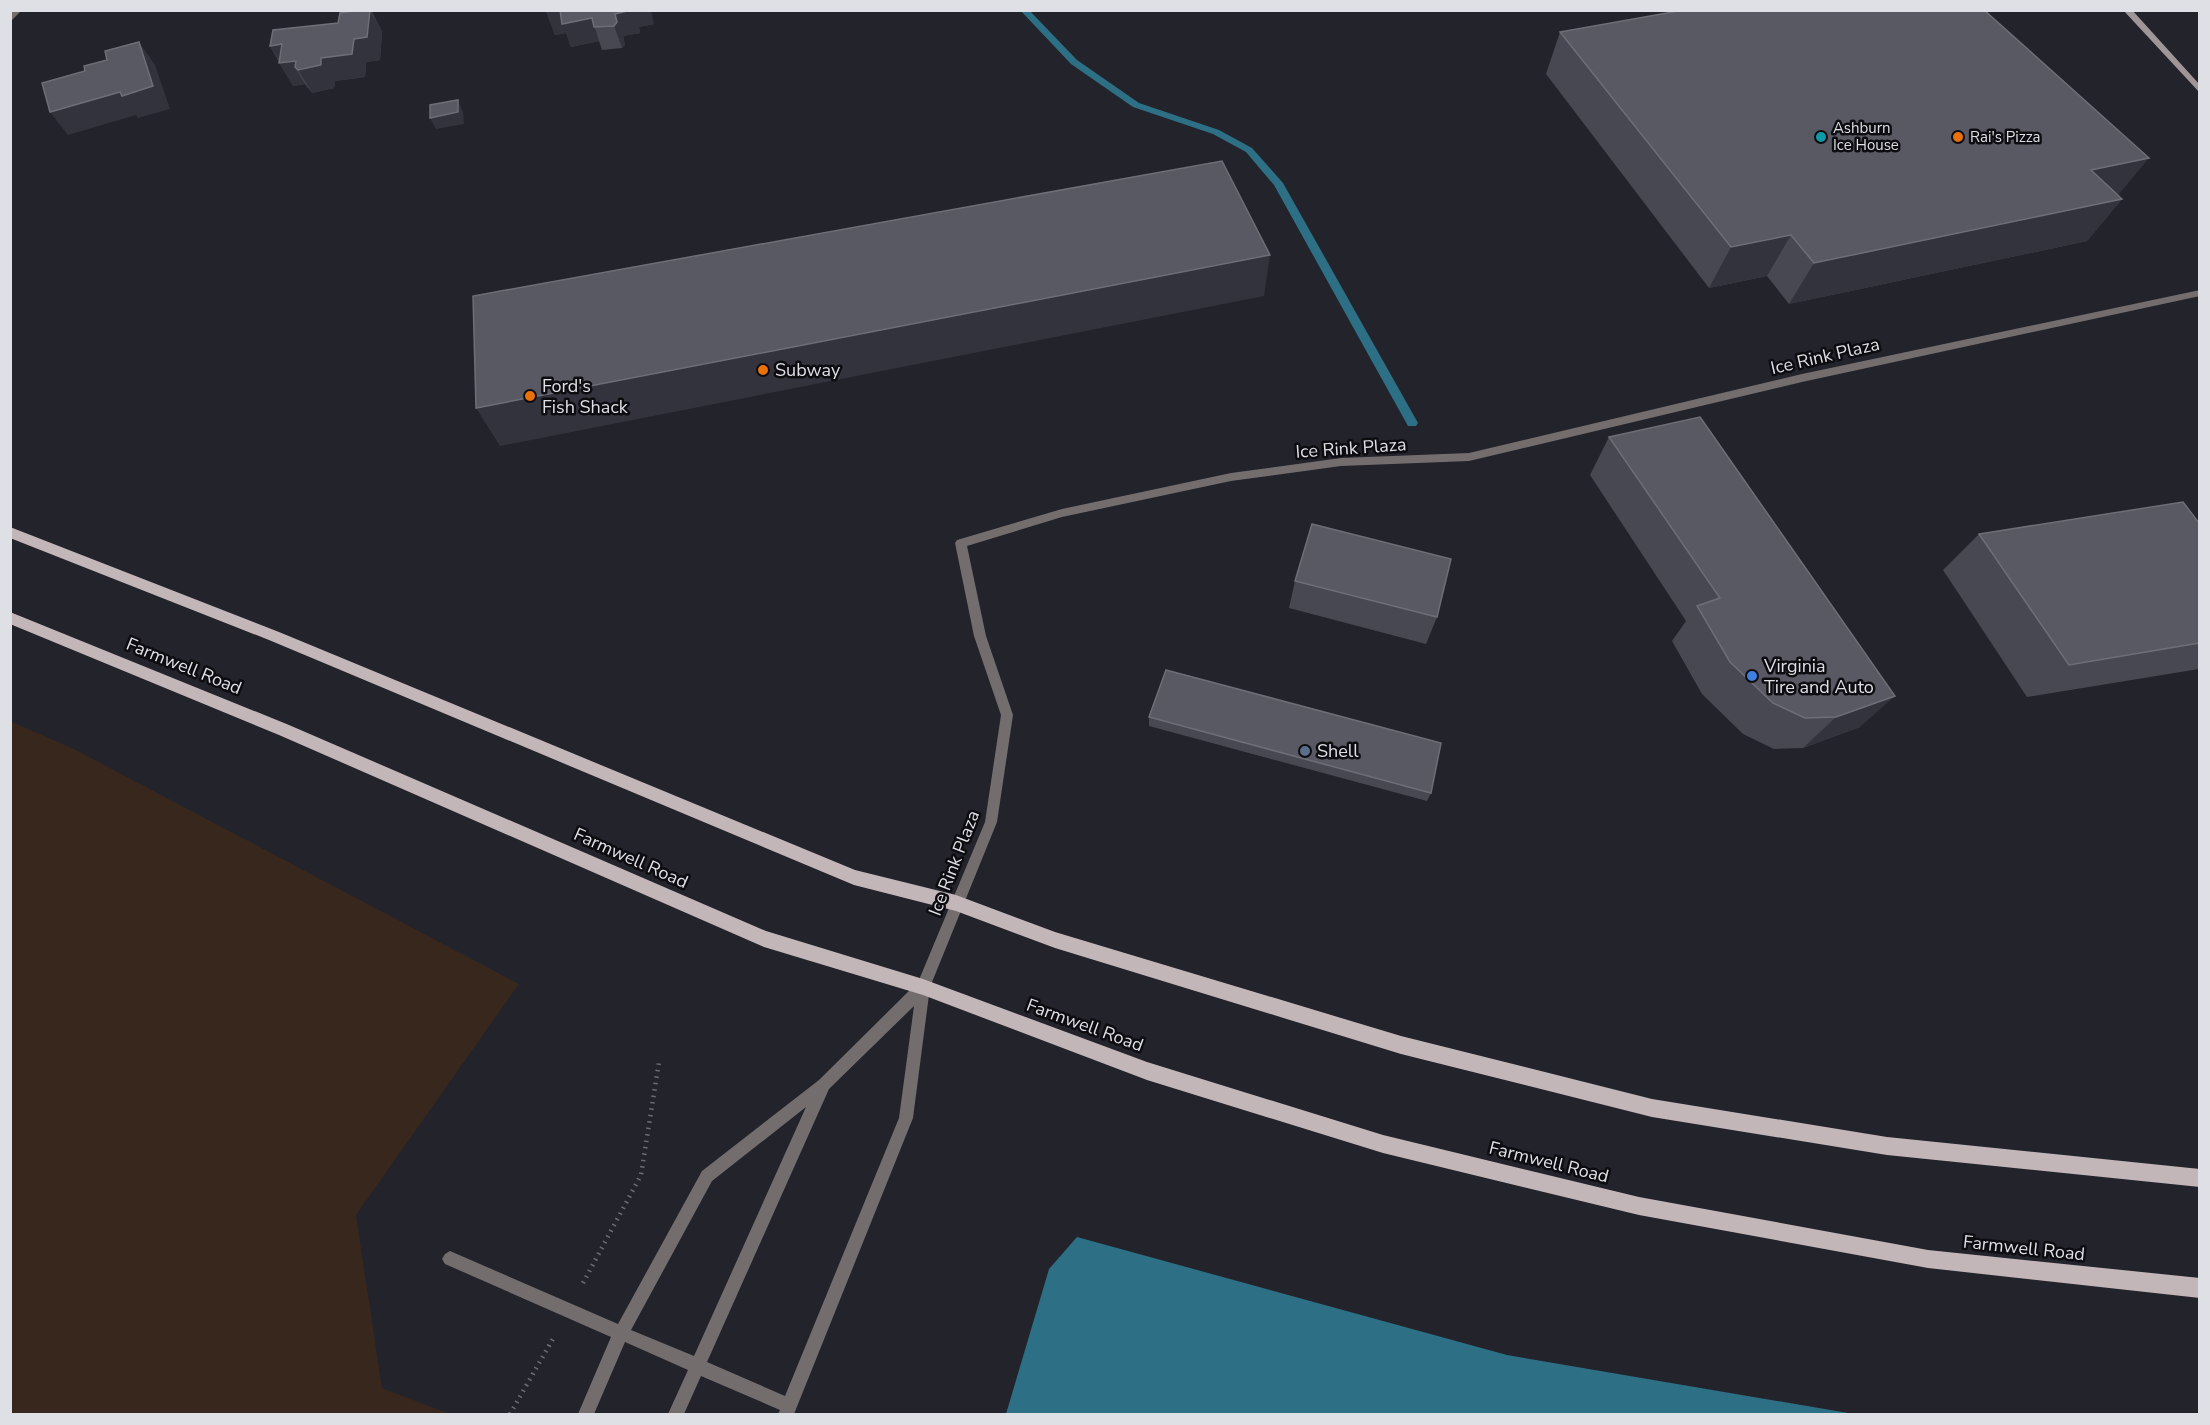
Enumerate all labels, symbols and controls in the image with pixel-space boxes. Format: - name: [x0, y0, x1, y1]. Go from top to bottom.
- place label: Ashburn Ice House: [1833, 118, 1899, 155]
- place label: Rai's Pizza: [1970, 127, 2041, 147]
- marker: Ashburn Ice House: [1814, 130, 1828, 144]
- marker: Rai's Pizza: [1951, 130, 1965, 144]
- street label: Ice Rink Plaza: [1768, 332, 1882, 380]
- place label: Subway: [775, 358, 841, 382]
- marker: Subway: [756, 363, 770, 377]
- place label: Ford's Fish Shack: [542, 374, 629, 419]
- marker: Ford's Fish Shack: [523, 389, 537, 403]
- street label: Ice Rink Plaza: [1295, 432, 1407, 464]
- street label: Farmwell Road: [123, 632, 245, 700]
- place label: Virginia Tire and Auto: [1763, 654, 1874, 699]
- marker: Virginia Tire and Auto: [1745, 669, 1759, 683]
- place label: Shell: [1317, 739, 1359, 763]
- marker: Shell: [1298, 744, 1312, 758]
- street label: Ice Rink Plaza: [923, 807, 985, 919]
- street label: Farmwell Road: [570, 822, 692, 894]
- street label: Farmwell Road: [1023, 993, 1147, 1057]
- street label: Farmwell Road: [1487, 1136, 1611, 1188]
- street label: Farmwell Road: [1962, 1230, 2086, 1266]

